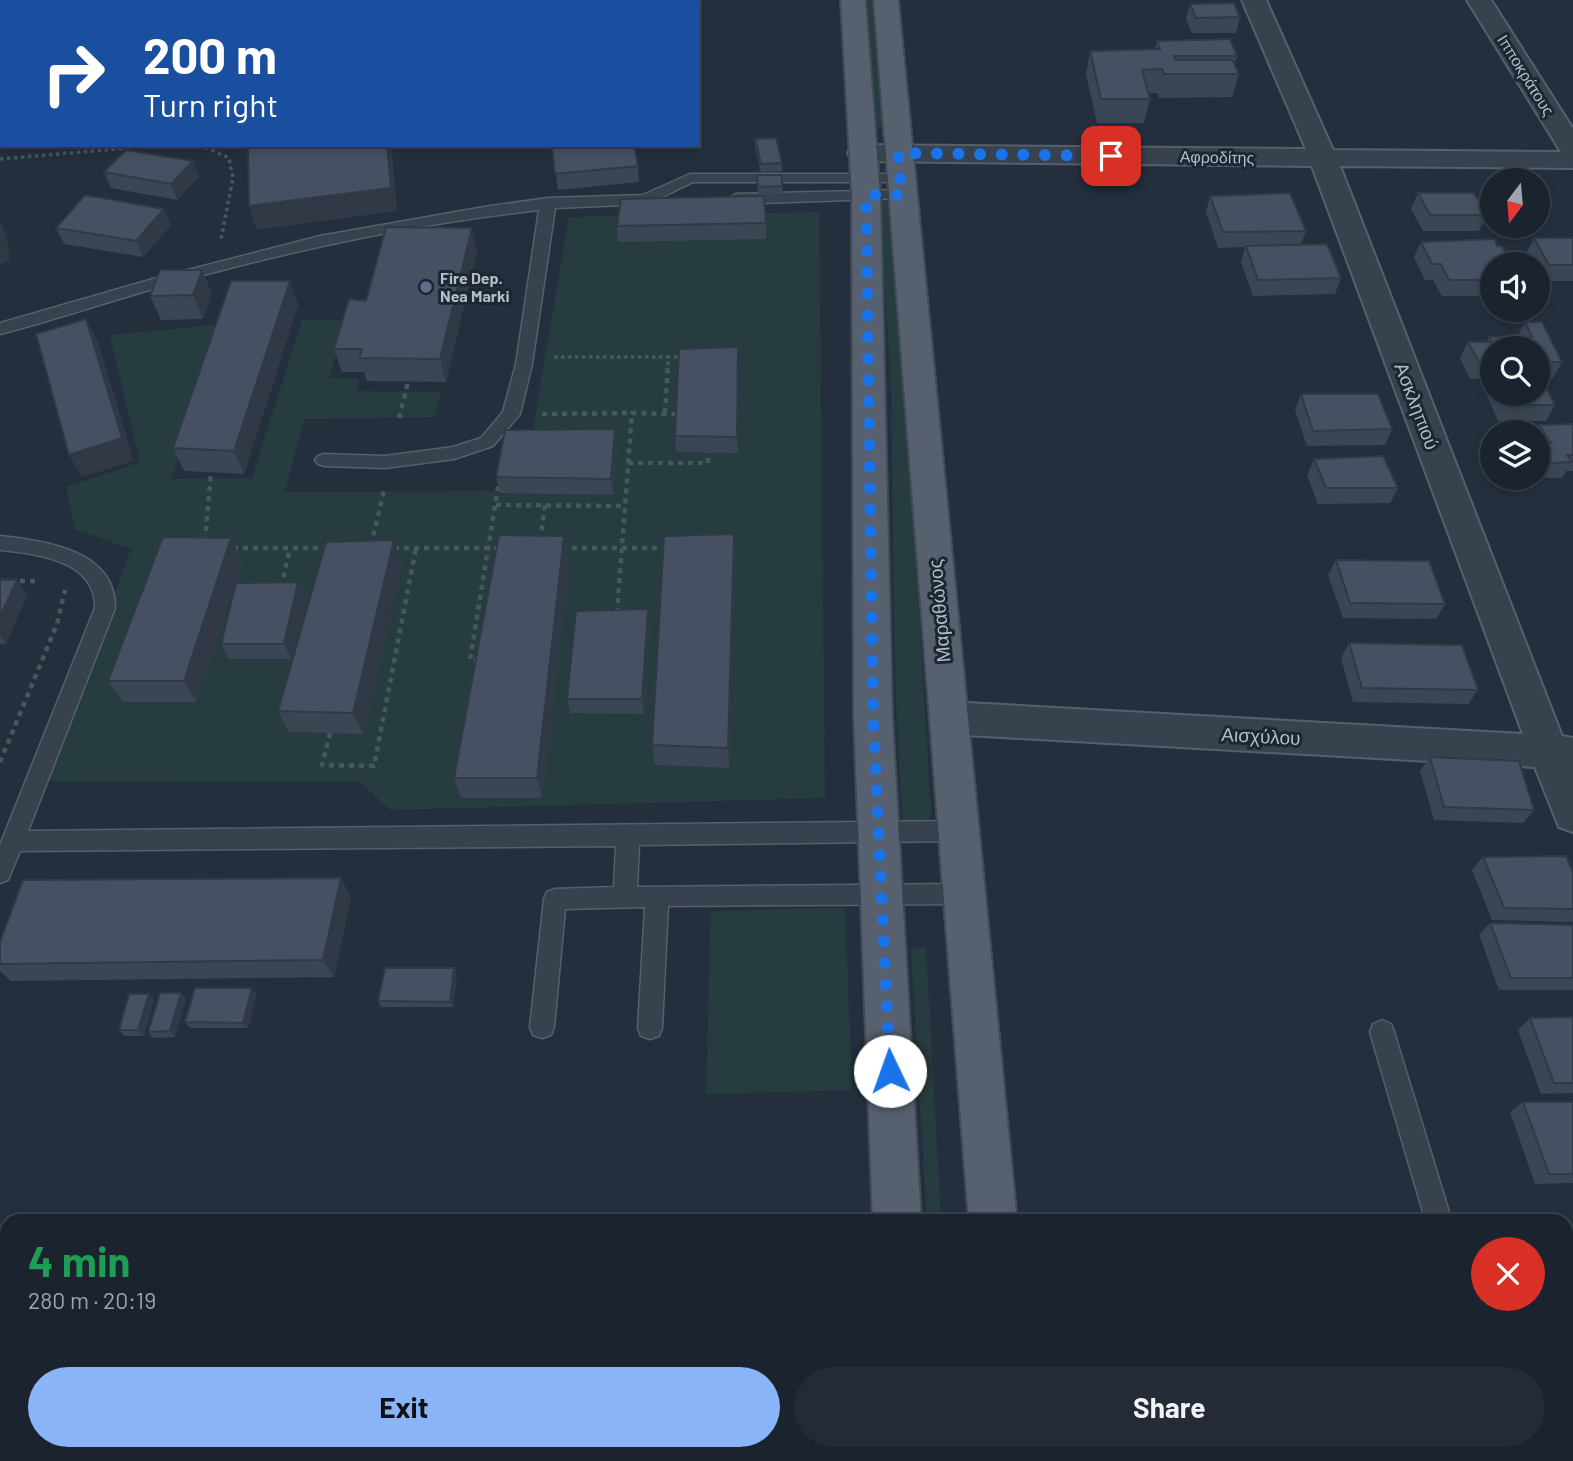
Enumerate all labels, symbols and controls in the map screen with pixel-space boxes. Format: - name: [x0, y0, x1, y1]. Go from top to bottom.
- text: 200 m: [143, 25, 277, 84]
- icon: right: [28, 28, 119, 119]
- street label: Ιπποκράτους: [1494, 31, 1559, 119]
- text: Turn right: [143, 85, 278, 123]
- pin: [1081, 126, 1141, 186]
- icon: arrive: [1092, 137, 1130, 175]
- street label: Αφροδίτης: [1180, 146, 1255, 167]
- north arrow: [1480, 168, 1550, 238]
- map controls: [1480, 168, 1550, 490]
- button: sound: [1480, 252, 1550, 322]
- place label: Fire Dep. Nea Marki: [440, 268, 510, 305]
- marker: Fire Dep. Nea Marki: [418, 279, 434, 295]
- button: search: [1480, 336, 1550, 406]
- street label: Ασκληπιού: [1390, 359, 1445, 453]
- button: layers: [1480, 420, 1550, 490]
- street label: Μαραθώνος: [923, 559, 954, 663]
- street label: Αισχύλου: [1221, 722, 1301, 749]
- position arrow: [853, 1034, 927, 1108]
- text: 4 min: [28, 1235, 131, 1285]
- button: close: [1471, 1237, 1545, 1311]
- text: 280 m · 20:19: [28, 1286, 156, 1314]
- button: Exit: [28, 1367, 780, 1447]
- button: Share: [794, 1367, 1545, 1447]

